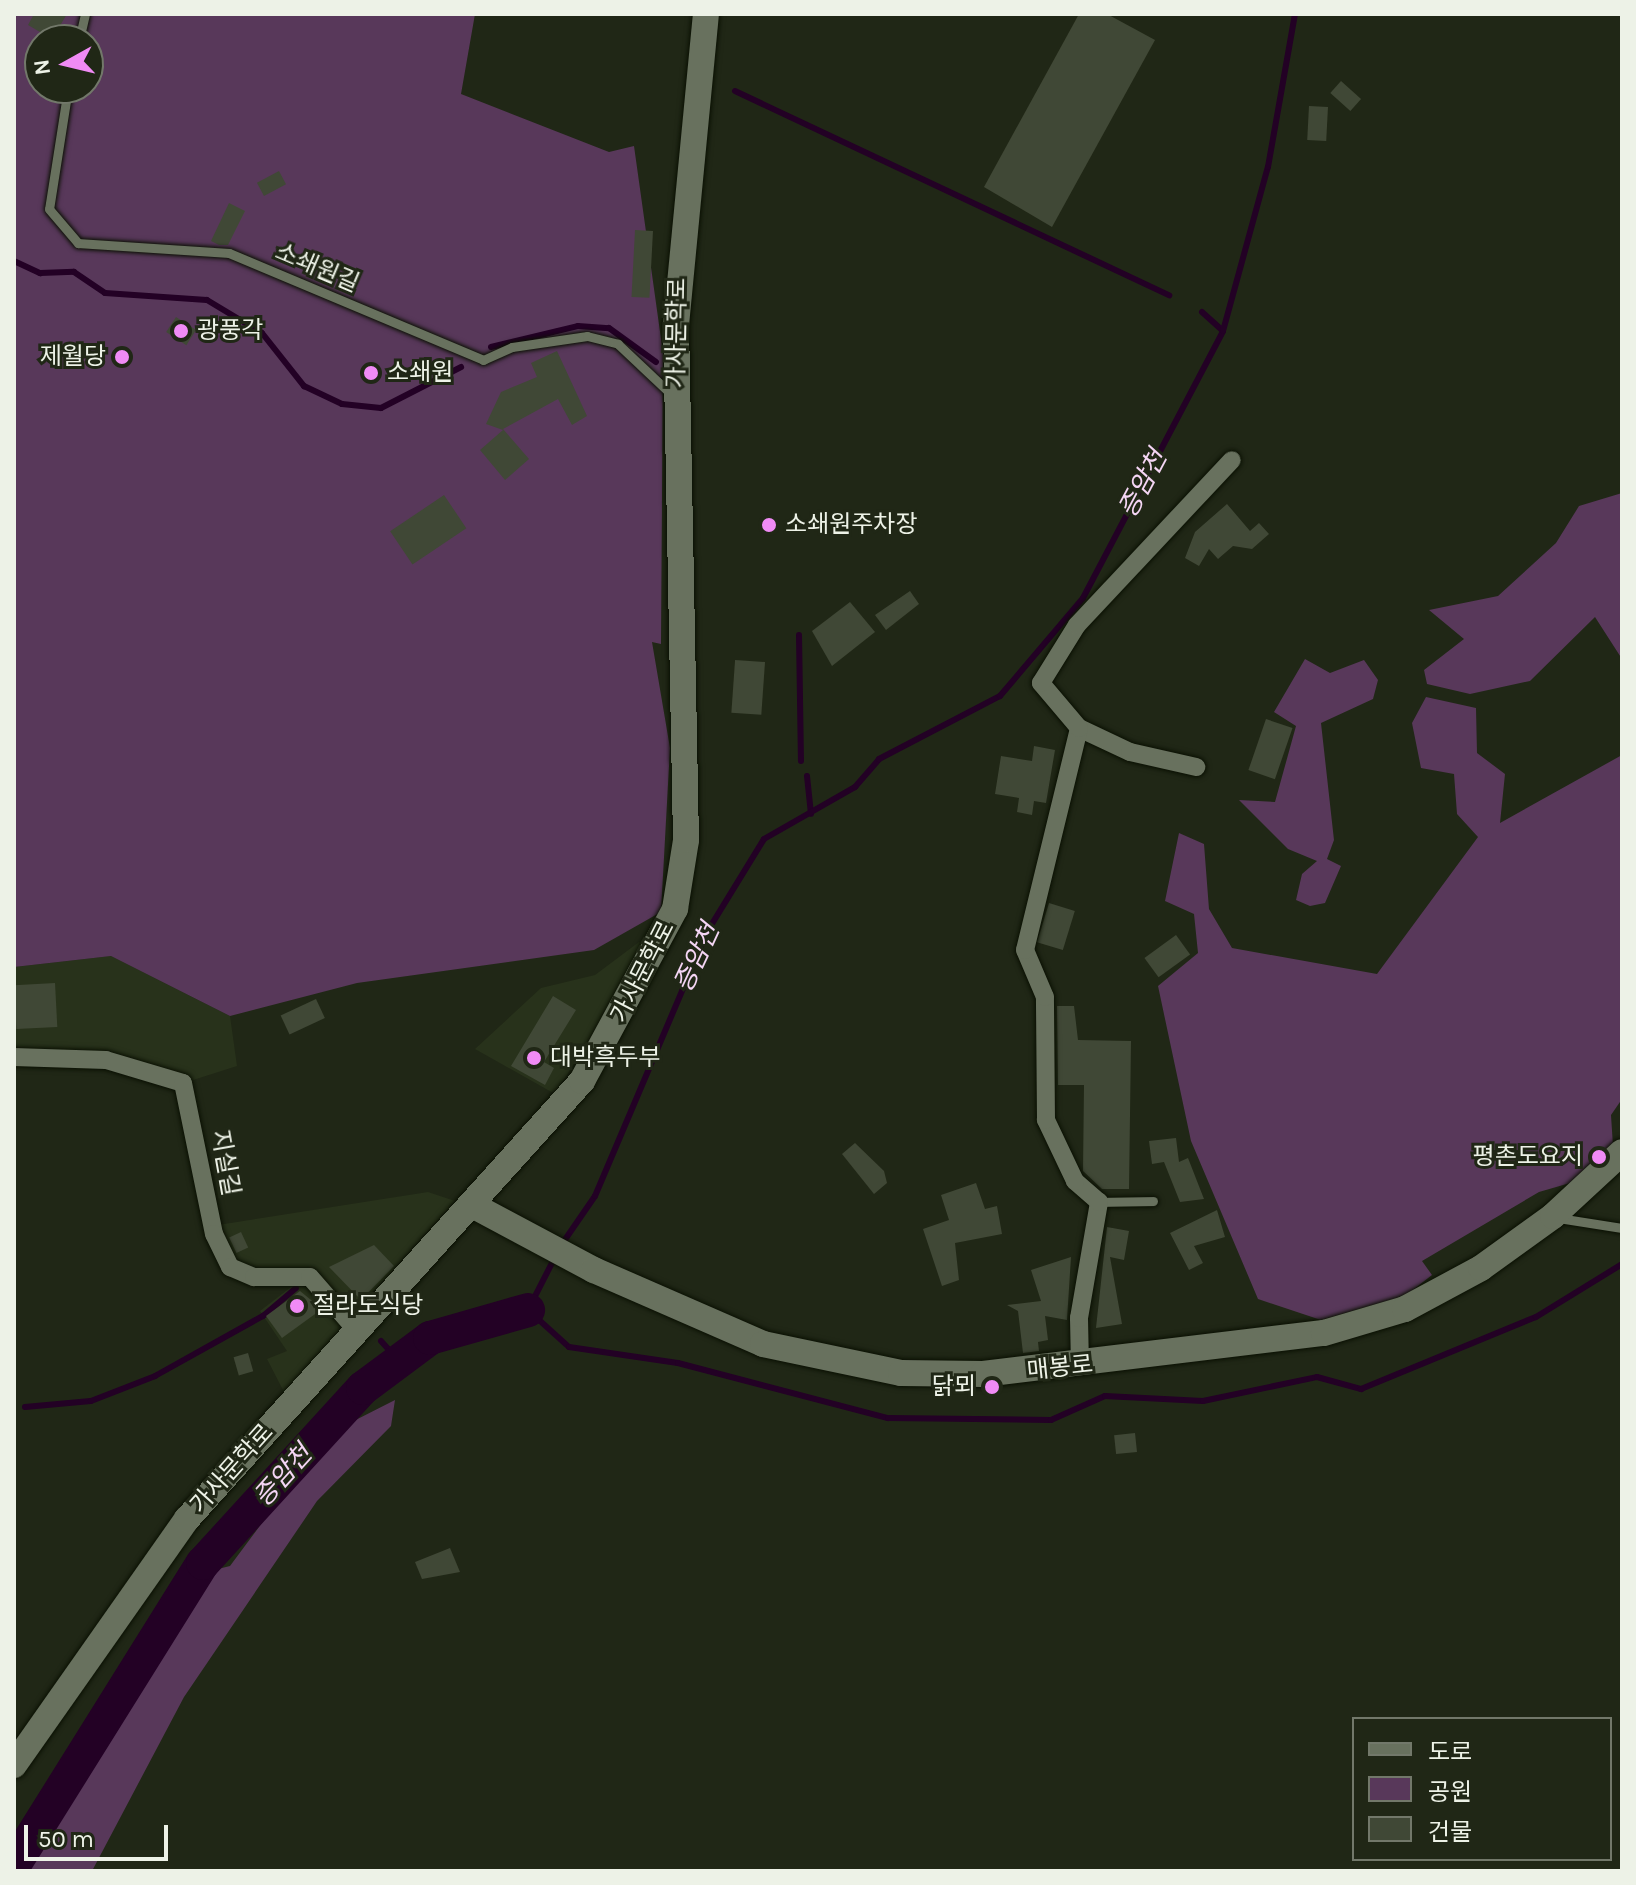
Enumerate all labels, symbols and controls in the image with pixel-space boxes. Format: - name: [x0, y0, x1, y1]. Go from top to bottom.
- north arrow: [24, 24, 104, 104]
- text: N: [28, 57, 56, 77]
- street label: 소쇄원길: [271, 237, 363, 299]
- street label: 가사문학로: [662, 278, 692, 388]
- place label: 광풍각: [197, 317, 263, 345]
- marker: 광풍각: [172, 322, 190, 340]
- place label: 제월당: [40, 343, 106, 371]
- marker: 제월당: [113, 348, 131, 366]
- place label: 소쇄원: [387, 359, 453, 387]
- marker: 소쇄원: [362, 364, 380, 382]
- water label: 증암천: [1112, 445, 1174, 523]
- place label: 소쇄원주차장: [785, 511, 917, 539]
- marker: 소쇄원주차장: [760, 516, 778, 534]
- street label: 가사문학로: [605, 916, 681, 1028]
- water label: 증암천: [668, 919, 726, 997]
- place label: 대박흑두부: [550, 1044, 660, 1072]
- marker: 대박흑두부: [525, 1049, 543, 1067]
- street label: 지실길: [205, 1128, 245, 1198]
- place label: 평촌도요지: [1473, 1143, 1583, 1171]
- marker: 평촌도요지: [1590, 1148, 1608, 1166]
- place label: 절라도식당: [313, 1292, 423, 1320]
- marker: 절라도식당: [288, 1297, 306, 1315]
- street label: 매봉로: [1026, 1350, 1094, 1386]
- place label: 닭뫼: [932, 1373, 976, 1401]
- marker: 닭뫼: [983, 1378, 1001, 1396]
- street label: 가사문학로: [184, 1418, 280, 1520]
- water label: 증암천: [247, 1439, 319, 1513]
- legend: [1352, 1717, 1612, 1861]
- text: 도로: [1428, 1738, 1472, 1766]
- text: 공원: [1428, 1778, 1472, 1806]
- scale bar: [28, 1809, 172, 1859]
- text: 건물: [1428, 1818, 1472, 1846]
- text: 50 m: [38, 1825, 94, 1853]

